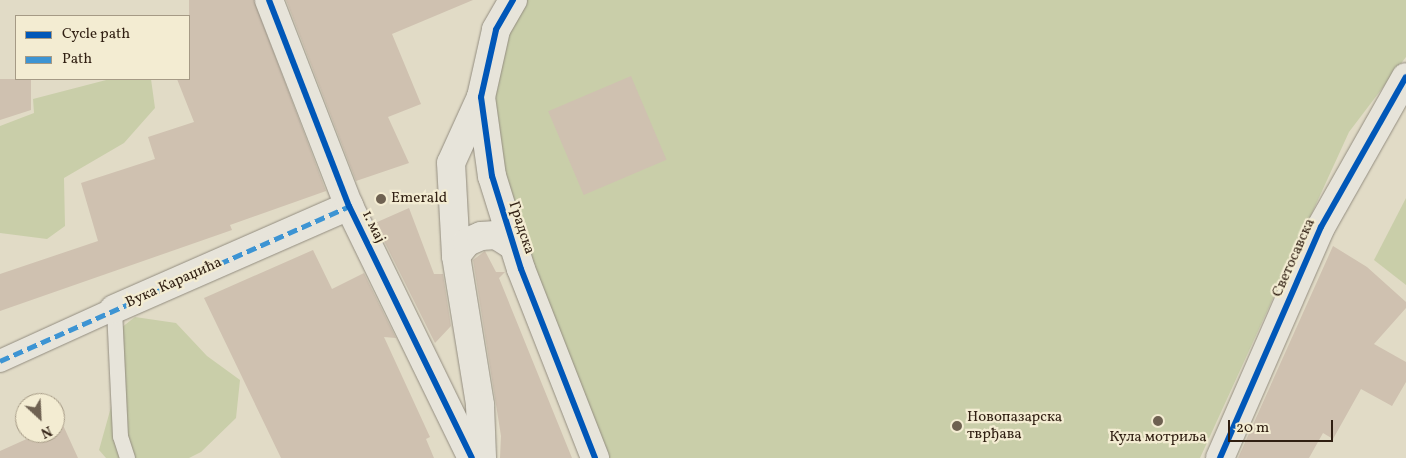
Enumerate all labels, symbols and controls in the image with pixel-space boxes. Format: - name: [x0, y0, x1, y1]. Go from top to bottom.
- legend: [15, 15, 190, 80]
- text: Cycle path: [62, 24, 130, 45]
- text: Path: [62, 49, 92, 70]
- place label: Emerald: [391, 190, 447, 208]
- marker: Emerald: [375, 193, 387, 205]
- street label: Градска: [504, 199, 538, 257]
- street label: 1. мај: [357, 208, 389, 246]
- street label: Светосавска: [1269, 216, 1319, 300]
- street label: Вука Караџића: [123, 254, 225, 312]
- north arrow: [15, 393, 65, 443]
- place label: Новопазарска тврђава: [967, 408, 1062, 443]
- scale bar: [1231, 410, 1336, 442]
- marker: Кула мотриља: [1152, 415, 1164, 427]
- text: 20 m: [1236, 418, 1269, 439]
- text: N: [38, 420, 55, 442]
- marker: Новопазарска тврђава: [951, 420, 963, 432]
- place label: Кула мотриља: [1109, 429, 1207, 447]

